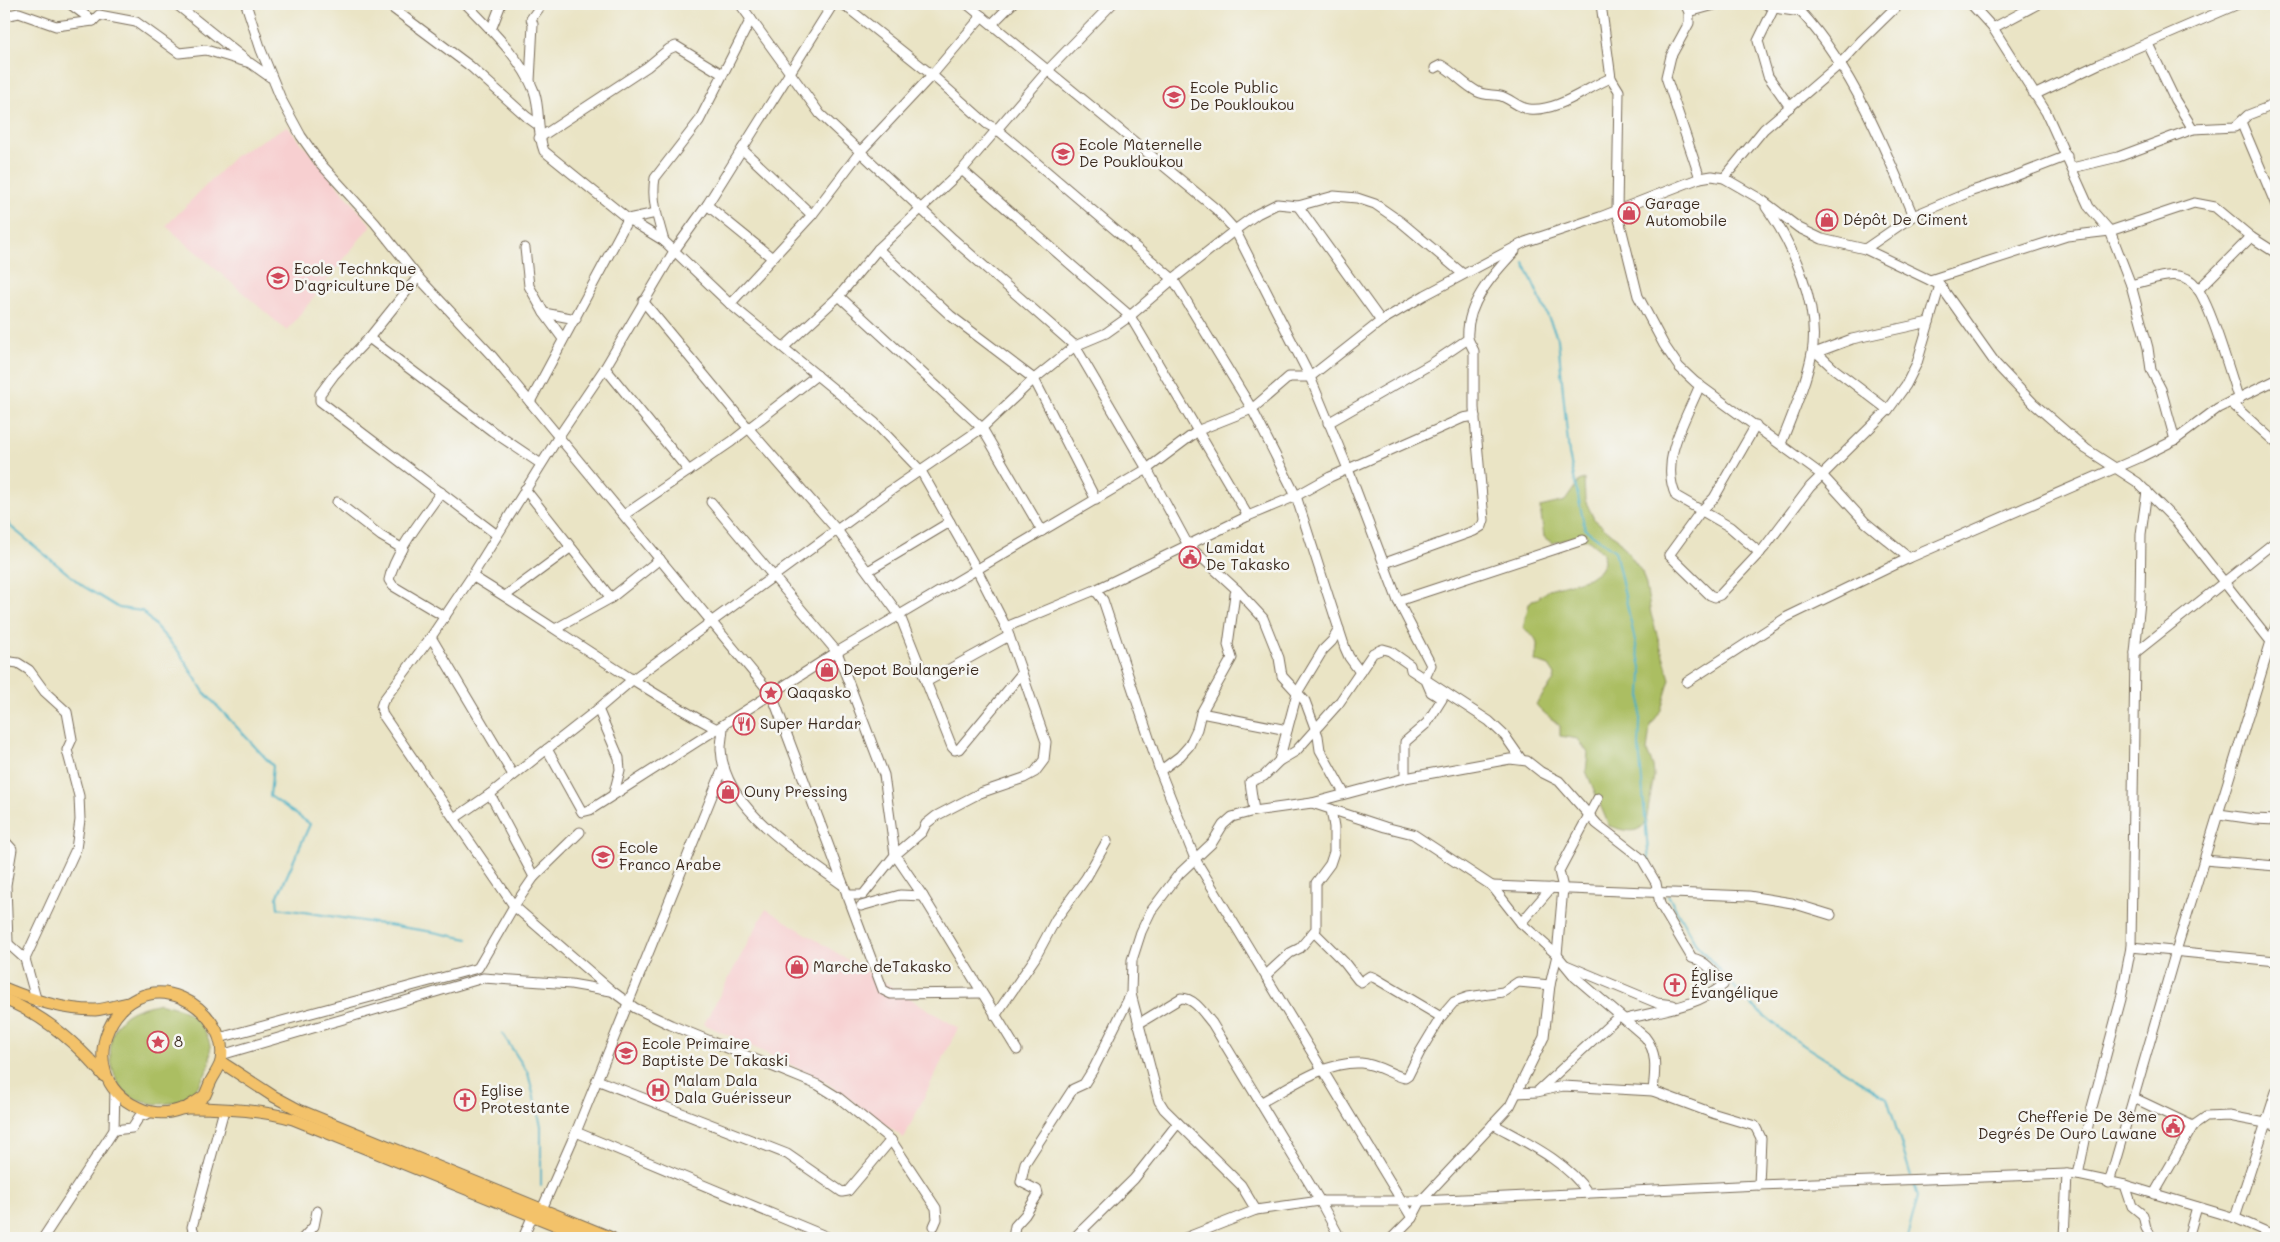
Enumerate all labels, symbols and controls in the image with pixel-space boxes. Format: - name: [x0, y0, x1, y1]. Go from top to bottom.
- place label: Ecole Public De Poukloukou: [1190, 77, 1295, 114]
- school or university icon: Ecole Public De Poukloukou: [1162, 85, 1186, 109]
- place label: Ecole Maternelle De Poukloukou: [1079, 134, 1202, 171]
- school or university icon: Ecole Maternelle De Poukloukou: [1051, 142, 1075, 166]
- place label: Garage Automobile: [1645, 193, 1727, 230]
- shop icon: Garage Automobile: [1617, 201, 1641, 225]
- shop icon: Dépôt De Ciment: [1815, 208, 1839, 232]
- place label: Dépôt De Ciment: [1843, 209, 1968, 229]
- place label: Ecole Technkque D'agriculture De: [294, 258, 416, 295]
- school or university icon: Ecole Technkque D'agriculture De: [266, 266, 290, 290]
- place label: Lamidat De Takasko: [1206, 537, 1290, 574]
- public building icon: Lamidat De Takasko: [1178, 545, 1202, 569]
- shop icon: Depot Boulangerie: [815, 658, 839, 682]
- place label: Depot Boulangerie: [843, 659, 979, 679]
- place icon: Qaqasko: [759, 681, 783, 705]
- place label: Qaqasko: [787, 682, 851, 702]
- restaurant icon: Super Hardar: [732, 712, 756, 736]
- place label: Super Hardar: [760, 713, 861, 733]
- shop icon: Ouny Pressing: [716, 780, 740, 804]
- place label: Ouny Pressing: [744, 781, 847, 801]
- place label: Ecole Franco Arabe: [619, 837, 721, 874]
- school or university icon: Ecole Franco Arabe: [591, 845, 615, 869]
- shop icon: Marche deTakasko: [785, 955, 809, 979]
- place label: Marche deTakasko: [813, 956, 951, 976]
- place label: Église Évangélique: [1691, 965, 1779, 1002]
- church icon: Église Évangélique: [1663, 973, 1687, 997]
- place icon: 8: [146, 1030, 170, 1054]
- place label: 8: [174, 1031, 183, 1051]
- place label: Ecole Primaire Baptiste De Takaski: [642, 1033, 788, 1070]
- school or university icon: Ecole Primaire Baptiste De Takaski: [614, 1041, 638, 1065]
- place label: Malam Dala Dala Guérisseur: [674, 1070, 792, 1107]
- hospital icon: Malam Dala Dala Guérisseur: [646, 1078, 670, 1102]
- place label: Eglise Protestante: [481, 1080, 570, 1117]
- church icon: Eglise Protestante: [453, 1088, 477, 1112]
- place label: Chefferie De 3ème Degrés De Ouro Lawane: [1978, 1106, 2157, 1143]
- public building icon: Chefferie De 3ème Degrés De Ouro Lawane: [2161, 1114, 2185, 1138]

